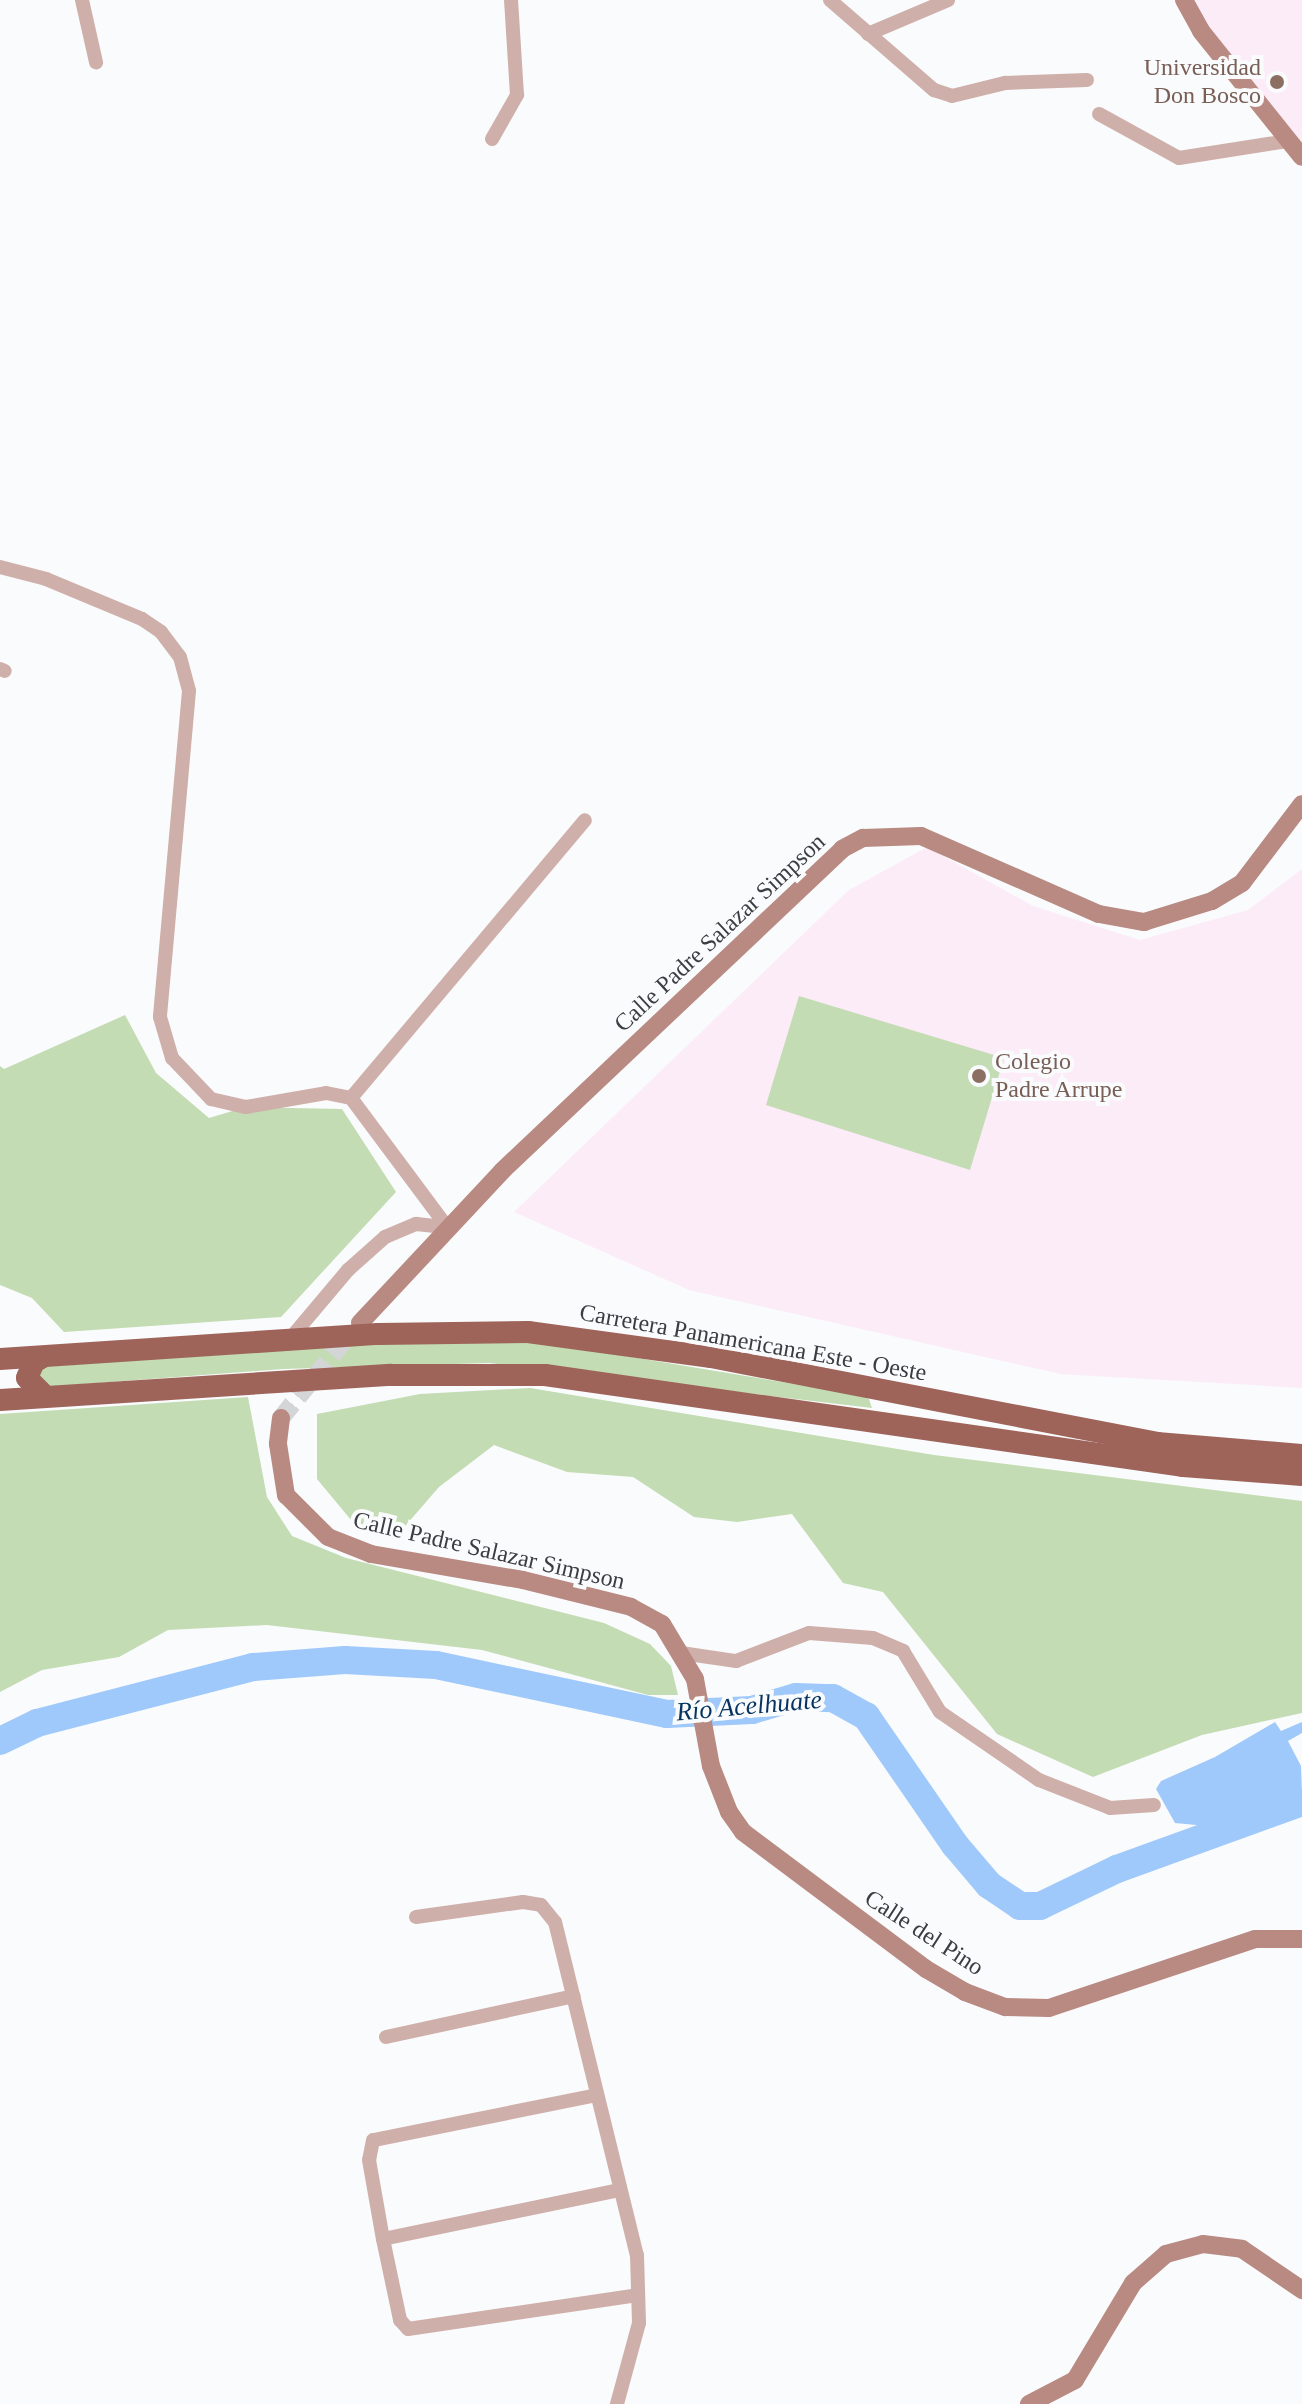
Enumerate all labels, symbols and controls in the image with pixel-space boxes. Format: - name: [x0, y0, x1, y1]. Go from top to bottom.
- place label: Universidad Don Bosco: [1144, 54, 1261, 110]
- marker: Universidad Don Bosco: [1268, 73, 1286, 91]
- street label: Calle Padre Salazar Simpson: [609, 828, 831, 1038]
- place label: Colegio Padre Arrupe: [995, 1048, 1124, 1104]
- marker: Colegio Padre Arrupe: [970, 1067, 988, 1085]
- street label: Carretera Panamericana Este - Oeste: [577, 1298, 929, 1388]
- street label: Calle Padre Salazar Simpson: [350, 1506, 628, 1596]
- water label: Río Acelhuate: [675, 1684, 823, 1728]
- street label: Calle del Pino: [859, 1884, 989, 1982]

